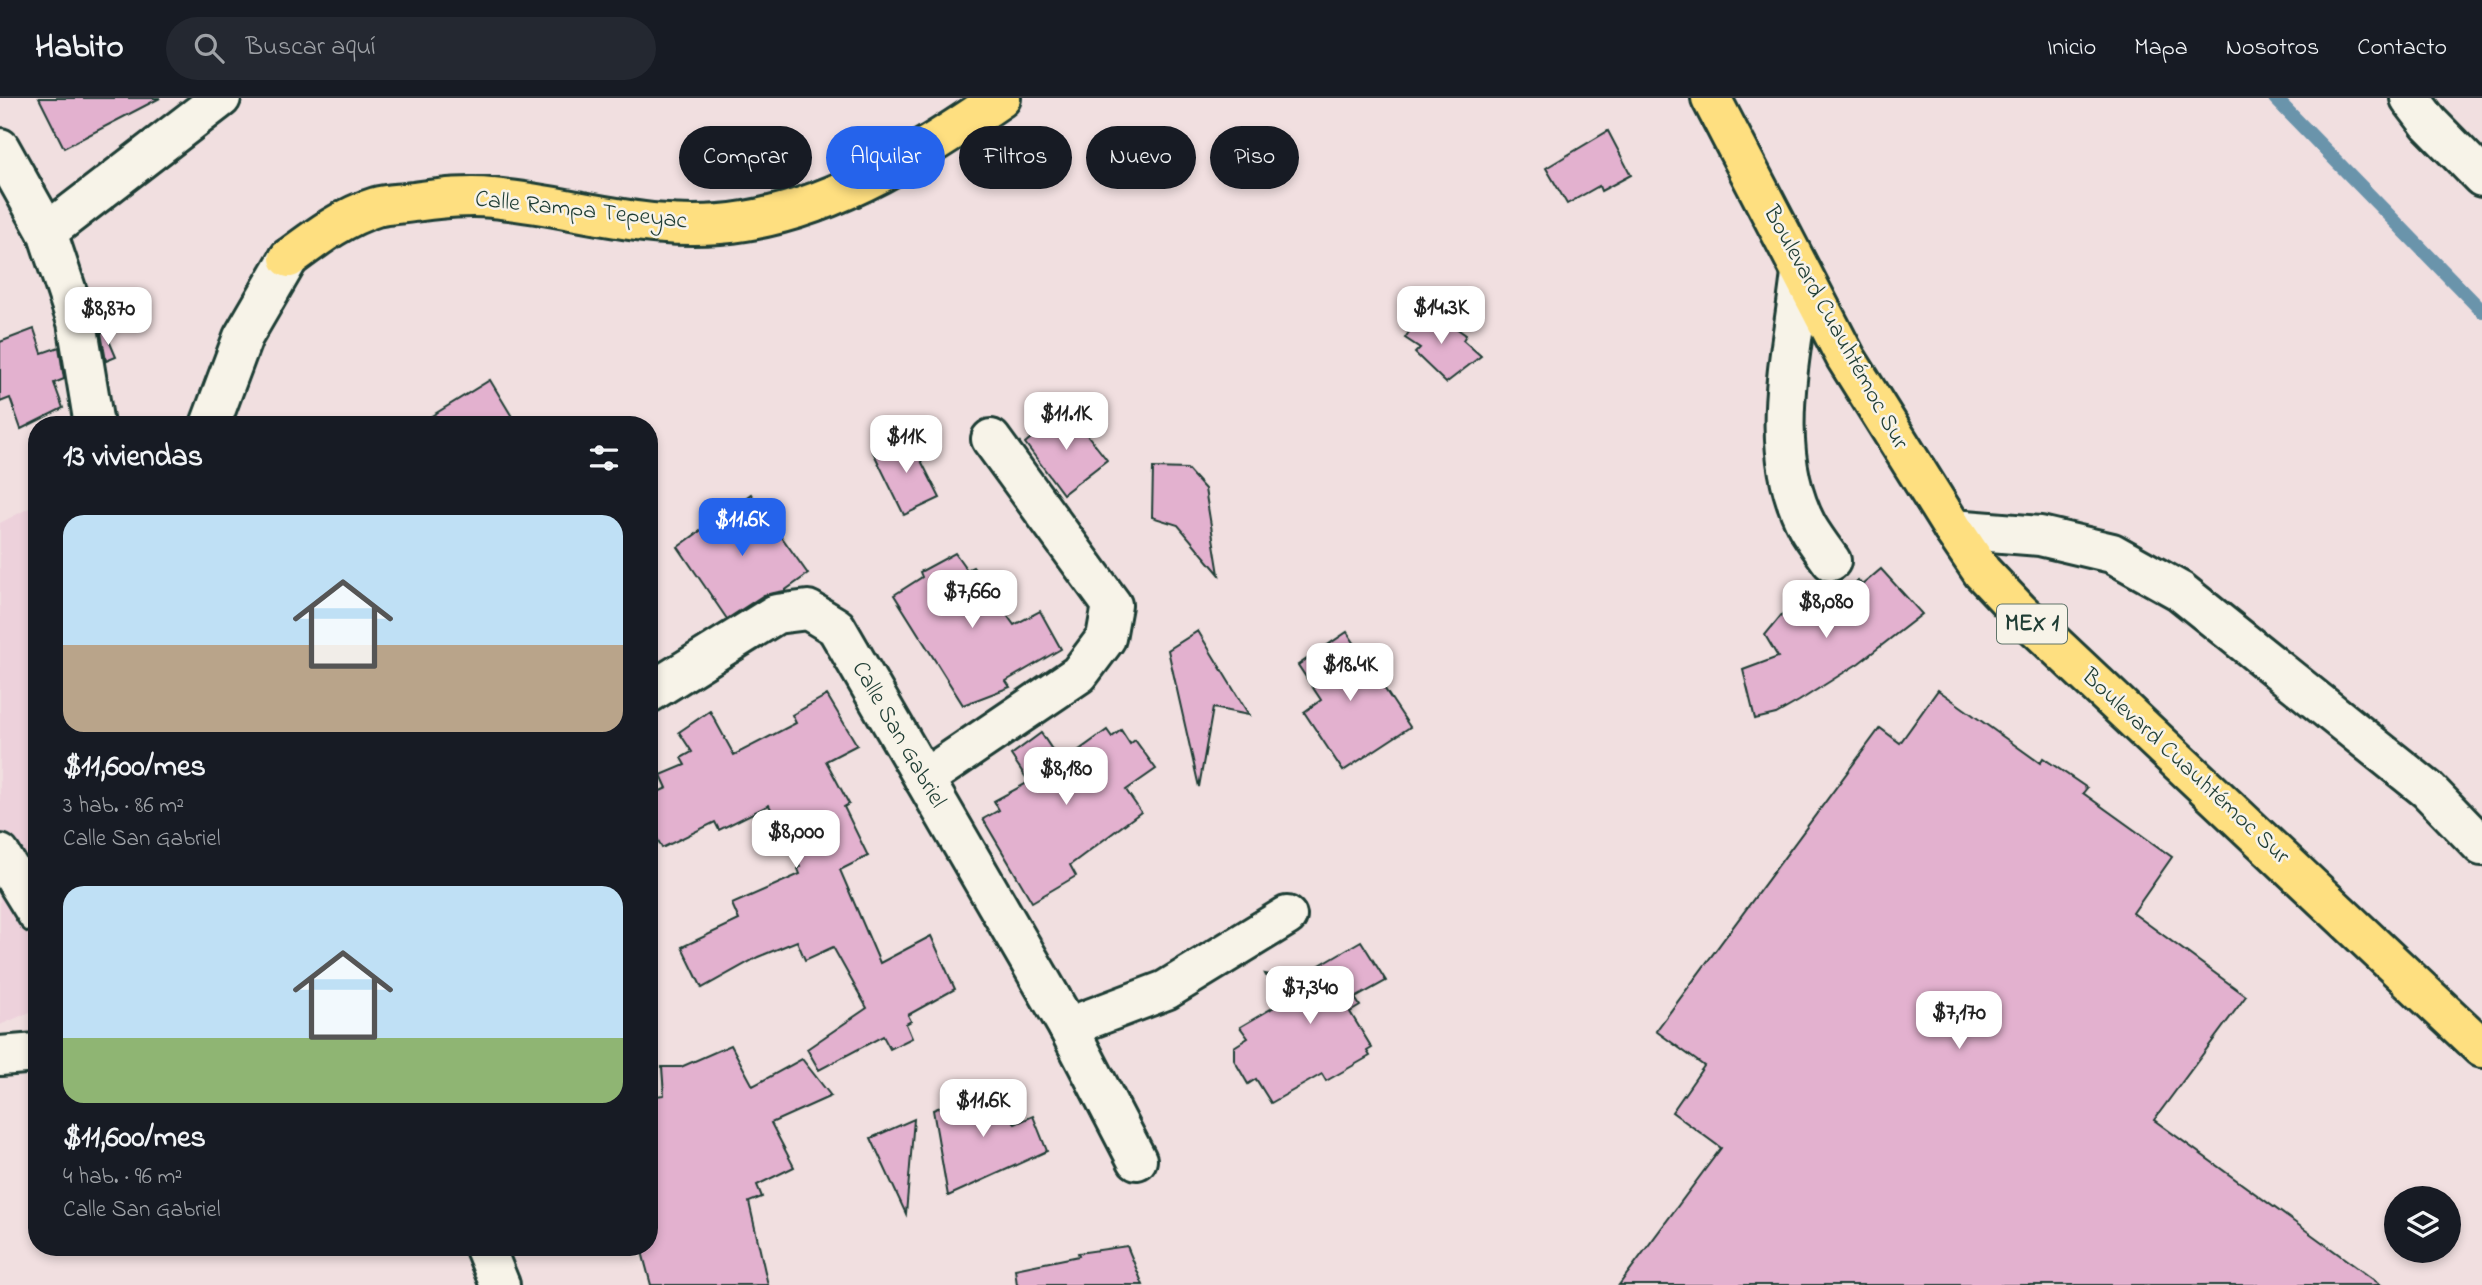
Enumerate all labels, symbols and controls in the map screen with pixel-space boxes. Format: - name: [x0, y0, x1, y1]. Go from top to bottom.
- search box: [166, 17, 656, 80]
- text: Habito: [35, 24, 124, 72]
- icon: search: [190, 29, 228, 67]
- text: Buscar aquí: [246, 29, 376, 67]
- text: Inicio: [2047, 31, 2096, 66]
- text: Mapa: [2134, 31, 2188, 66]
- text: Nosotros: [2226, 31, 2319, 66]
- text: Contacto: [2357, 31, 2447, 66]
- chip: Comprar: [679, 126, 812, 189]
- chip: Alquilar: [826, 126, 945, 189]
- chip: Filtros: [959, 126, 1072, 189]
- chip: Nuevo: [1086, 126, 1196, 189]
- chip: Piso: [1210, 126, 1299, 189]
- street label: Calle Rampa Tepeyac: [473, 182, 689, 241]
- street label: Boulevard Cuauhtémoc Sur: [1753, 199, 1917, 457]
- pin: $14.3K: [1384, 286, 1498, 346]
- pin: $8,870: [51, 288, 165, 347]
- text: $14.3K: [1413, 292, 1469, 325]
- text: $8,870: [81, 293, 135, 326]
- pin: $11.1K: [1009, 392, 1123, 452]
- text: $11.1K: [1040, 398, 1092, 431]
- pin: $11K: [865, 416, 947, 475]
- text: $11K: [886, 421, 926, 454]
- text: 13 viviendas: [63, 436, 203, 480]
- icon: filters: [585, 439, 623, 477]
- pin: $11.6K: [685, 498, 799, 558]
- text: $11.6K: [715, 504, 769, 537]
- icon: home: [280, 561, 406, 687]
- pin: $7,660: [915, 570, 1029, 630]
- text: $7,660: [943, 576, 1001, 609]
- pin: $8,080: [1769, 580, 1883, 640]
- text: $8,080: [1799, 586, 1854, 619]
- road number: MEX 1: [1997, 604, 2067, 644]
- pin: $18.4K: [1293, 644, 1407, 703]
- text: $18.4K: [1322, 649, 1378, 682]
- street label: Calle San Gabriel: [842, 655, 954, 815]
- street label: Boulevard Cuauhtémoc Sur: [2072, 660, 2298, 874]
- text: $11,600/mes: [63, 746, 206, 790]
- pin: $8,180: [1009, 748, 1123, 807]
- text: $8,180: [1040, 753, 1092, 786]
- text: 3 hab. · 86 m²: [63, 790, 184, 823]
- pin: $8,000: [739, 810, 853, 870]
- text: $8,000: [768, 816, 824, 849]
- text: Calle San Gabriel: [63, 823, 221, 856]
- icon: home: [280, 932, 406, 1058]
- pin: $7,340: [1253, 967, 1367, 1026]
- text: $7,340: [1282, 972, 1338, 1005]
- pin: $7,170: [1902, 992, 2016, 1051]
- text: $7,170: [1932, 997, 1986, 1030]
- pin: $11.6K: [926, 1080, 1040, 1139]
- text: $11.6K: [956, 1085, 1010, 1118]
- text: $11,600/mes: [63, 1117, 206, 1161]
- text: 4 hab. · 96 m²: [63, 1161, 182, 1194]
- map controls: [2384, 1186, 2461, 1263]
- button: layers: [2384, 1186, 2461, 1263]
- text: Calle San Gabriel: [63, 1194, 221, 1227]

